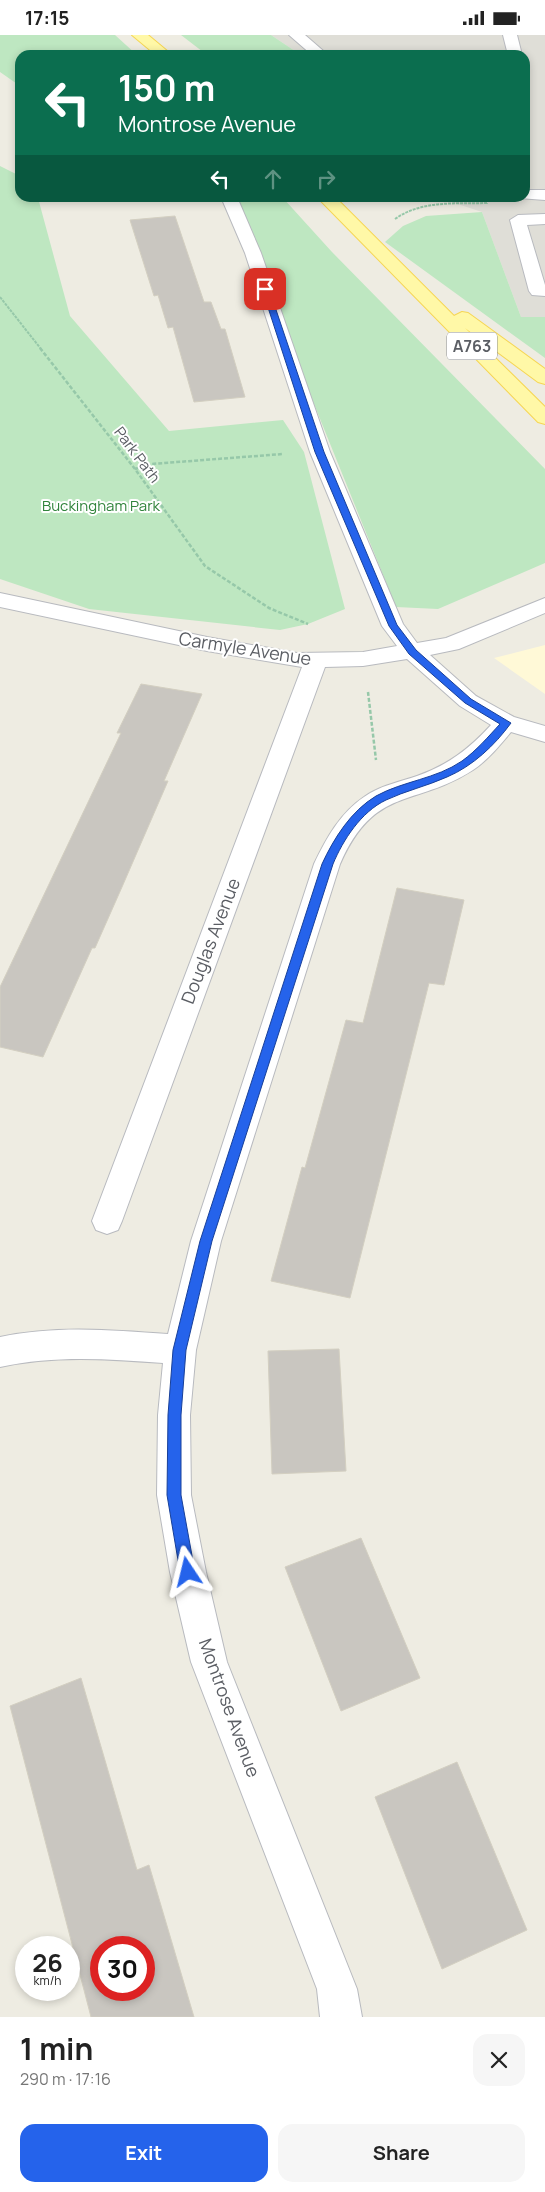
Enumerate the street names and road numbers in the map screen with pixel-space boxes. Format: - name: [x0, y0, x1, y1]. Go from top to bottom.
- road number: A763: [447, 333, 497, 359]
- street label: Park Path: [109, 422, 165, 487]
- street label: Carmyle Avenue: [177, 626, 313, 670]
- street label: Douglas Avenue: [175, 874, 245, 1007]
- street label: Montrose Avenue: [194, 1635, 266, 1780]

